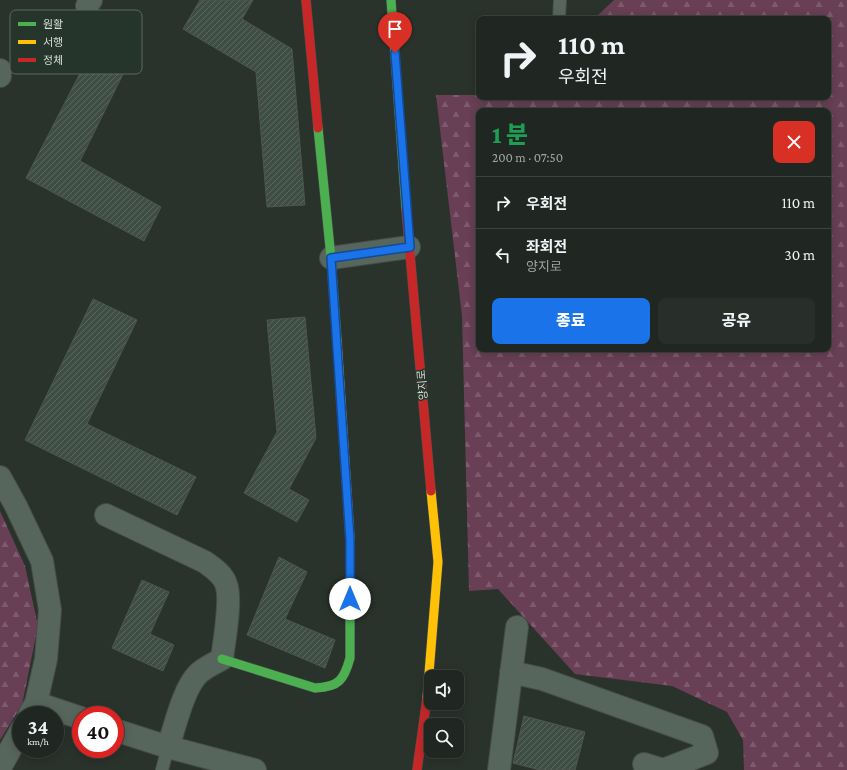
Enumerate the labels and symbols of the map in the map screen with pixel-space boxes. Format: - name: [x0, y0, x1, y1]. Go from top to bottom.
- legend: [10, 10, 142, 74]
- pin: [378, 12, 412, 53]
- text: 원활: [43, 18, 63, 30]
- text: 서행: [43, 36, 63, 48]
- text: 정체: [43, 54, 63, 66]
- street label: 양지로: [415, 369, 429, 401]
- position arrow: [329, 578, 371, 620]
- speed limit sign: 40: [72, 706, 124, 758]

